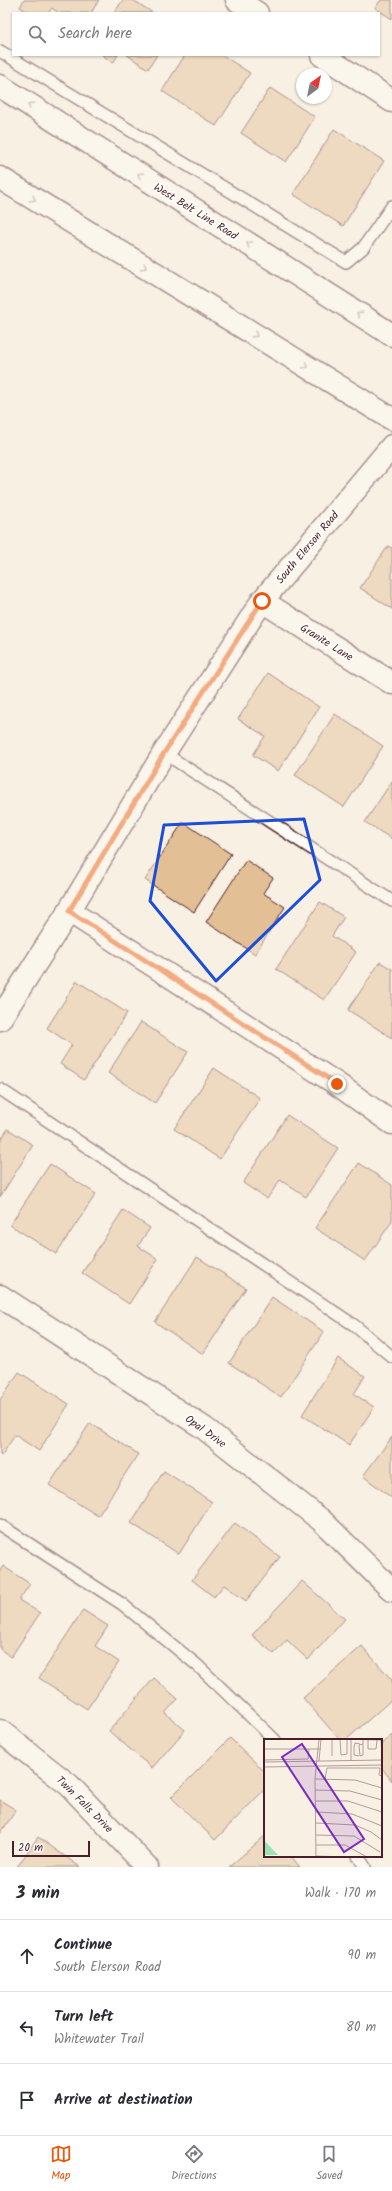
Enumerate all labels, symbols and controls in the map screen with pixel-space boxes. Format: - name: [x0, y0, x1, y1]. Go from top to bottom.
- search box: [12, 12, 380, 56]
- text: Search here: [58, 22, 132, 46]
- icon: search: [26, 23, 48, 45]
- north arrow: [296, 68, 332, 104]
- one-way arrow: [27, 102, 34, 110]
- one-way arrow: [137, 172, 144, 179]
- street label: West Belt Line Road: [150, 179, 241, 245]
- one-way arrow: [29, 194, 36, 201]
- one-way arrow: [246, 242, 253, 249]
- one-way arrow: [140, 262, 147, 269]
- one-way arrow: [356, 311, 363, 319]
- one-way arrow: [251, 330, 258, 337]
- one-way arrow: [302, 362, 309, 369]
- street label: South Elerson Road: [272, 507, 344, 588]
- route start: [253, 592, 271, 610]
- street label: Granite Lane: [296, 619, 357, 666]
- route end: [328, 1075, 346, 1093]
- street label: Opal Drive: [181, 1411, 230, 1453]
- inset map: [264, 1739, 382, 1857]
- street label: Twin Falls Drive: [52, 1772, 117, 1837]
- scale bar: [12, 1839, 90, 1858]
- text: 20 m: [18, 1839, 43, 1857]
- text: 3 min: [16, 1880, 60, 1907]
- text: Walk · 170 m: [305, 1883, 376, 1904]
- text: Continue: [54, 1933, 112, 1957]
- icon: ahead: [16, 1945, 38, 1967]
- text: 90 m: [348, 1945, 376, 1966]
- text: South Elerson Road: [54, 1957, 161, 1978]
- text: Turn left: [54, 2005, 114, 2029]
- icon: left: [16, 2017, 38, 2039]
- text: 80 m: [346, 2017, 376, 2038]
- text: Whitewater Trail: [54, 2029, 144, 2050]
- text: Arrive at destination: [54, 2088, 193, 2112]
- icon: arrive: [16, 2089, 38, 2111]
- tab: Map: [50, 2143, 72, 2185]
- tab: Directions: [171, 2143, 217, 2185]
- tab: Saved: [316, 2143, 342, 2185]

